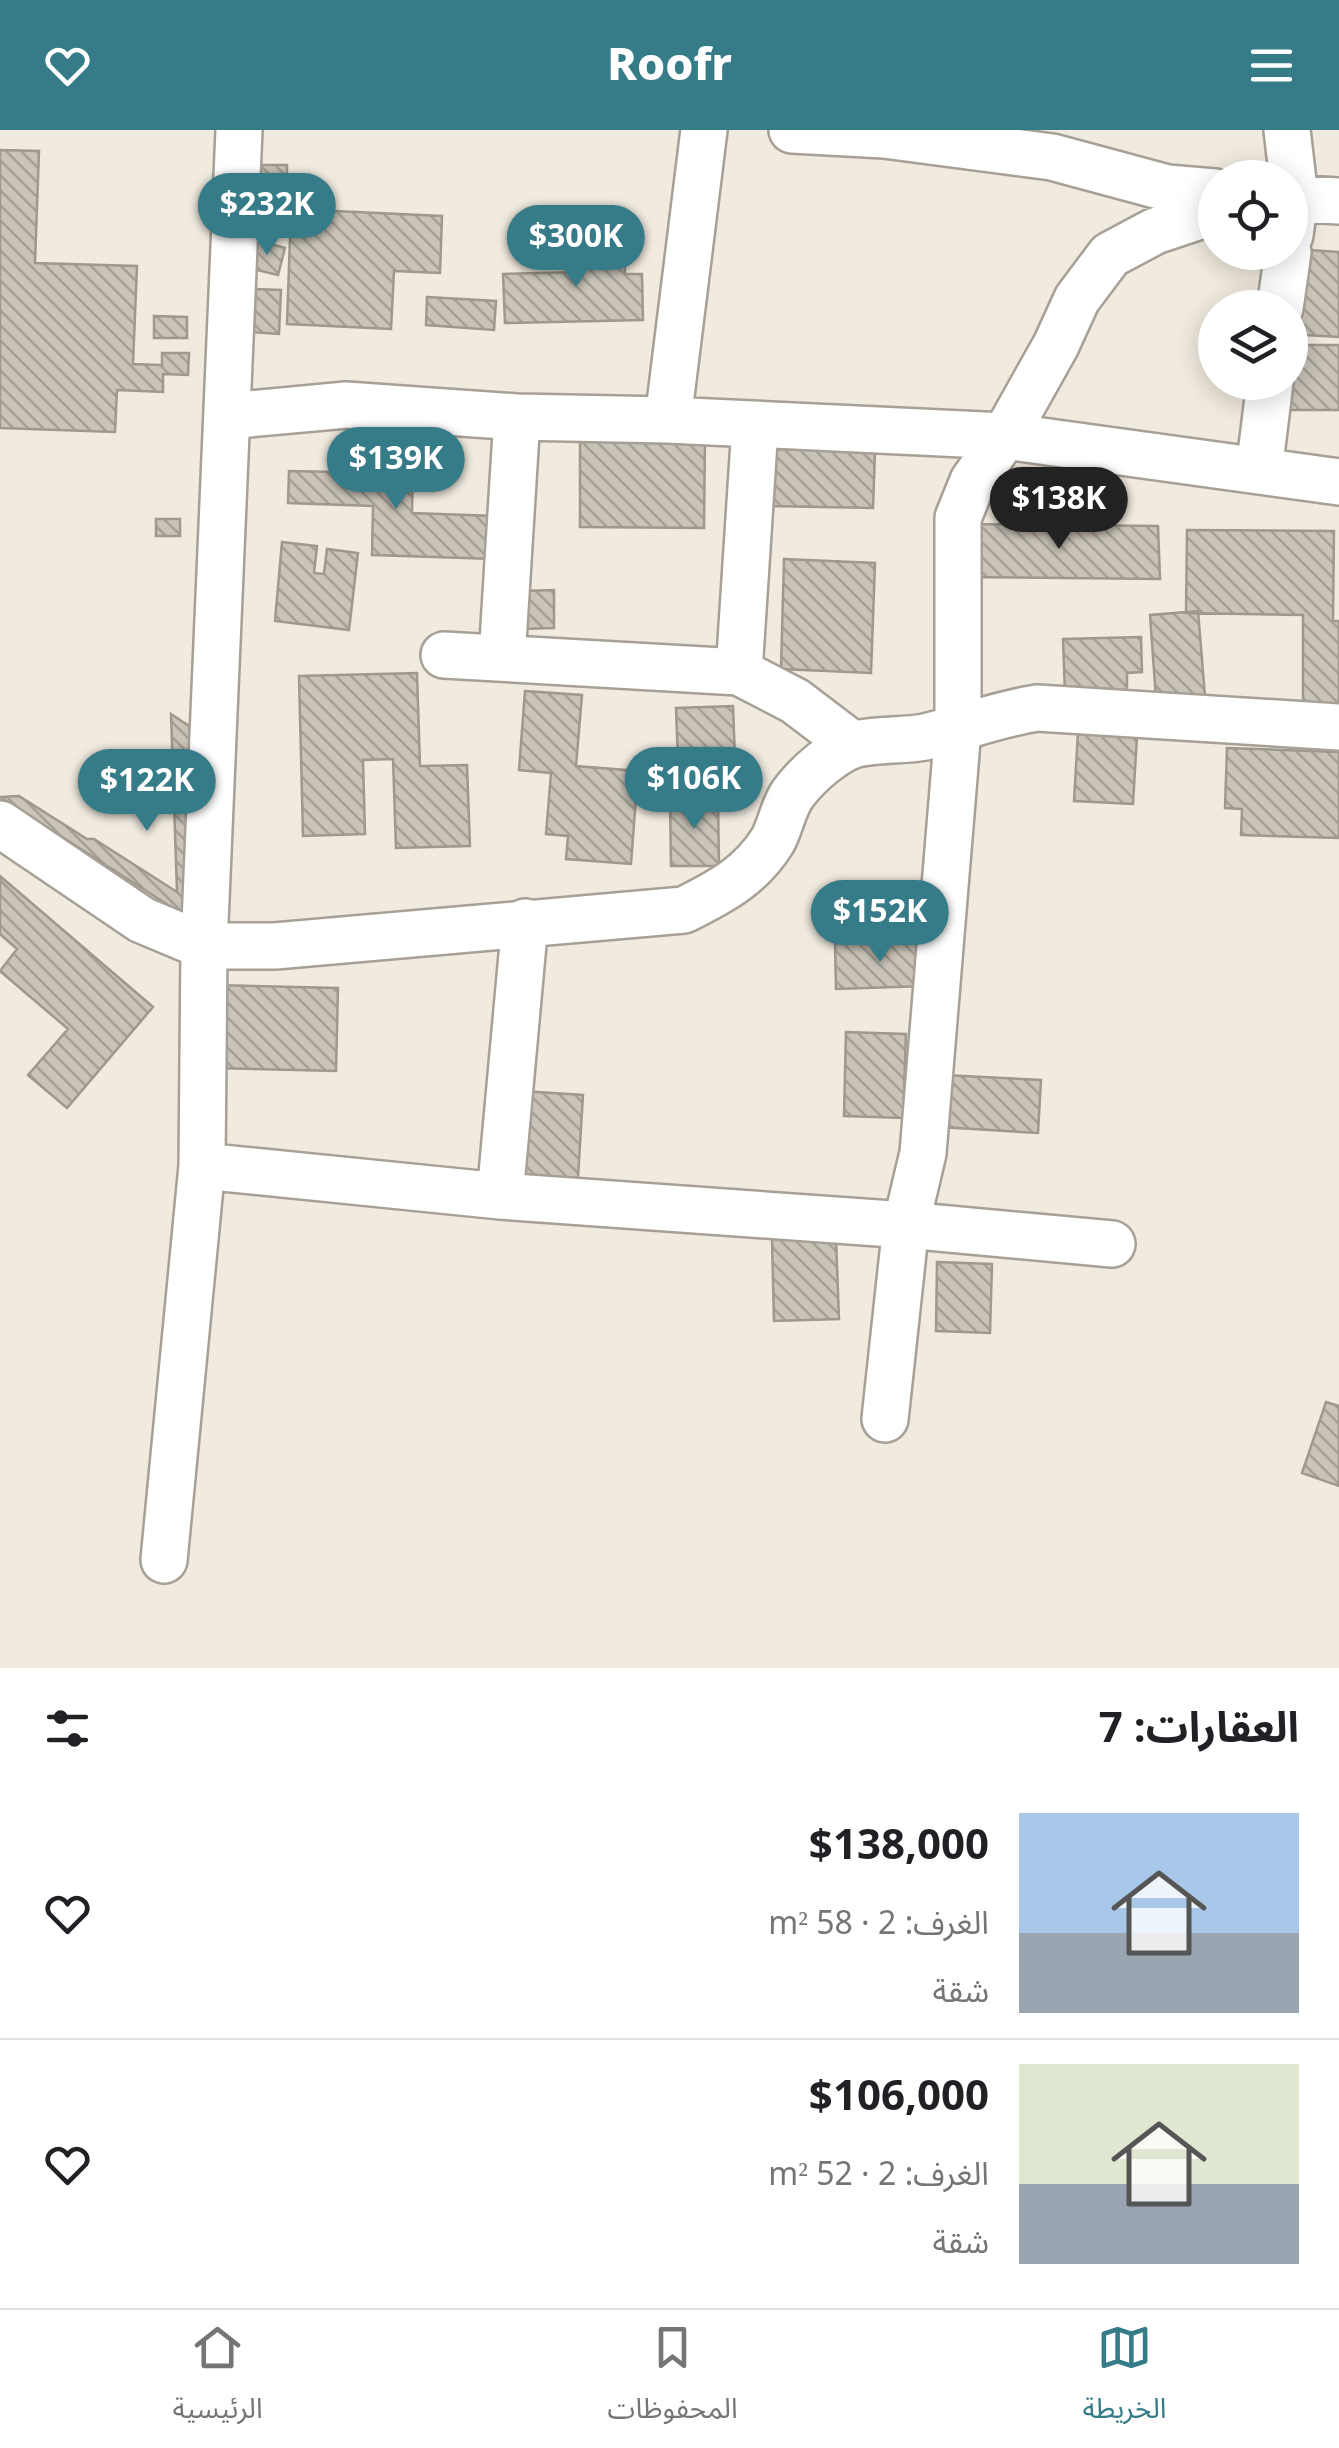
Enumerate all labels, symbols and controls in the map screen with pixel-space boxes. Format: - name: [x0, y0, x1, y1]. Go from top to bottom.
- text: Roofr: [607, 18, 732, 113]
- icon: heart: [40, 38, 95, 93]
- icon: menu: [1244, 38, 1299, 93]
- map controls: [1198, 160, 1308, 400]
- button: locate: [1198, 160, 1308, 270]
- text: $232K: [220, 171, 314, 239]
- pin: $232K: [197, 173, 337, 258]
- text: $300K: [529, 203, 623, 271]
- pin: $300K: [506, 205, 646, 290]
- button: layers: [1198, 290, 1308, 400]
- text: $139K: [349, 425, 443, 493]
- pin: $139K: [326, 427, 466, 512]
- text: $138K: [1012, 465, 1106, 533]
- pin: $138K: [989, 467, 1129, 552]
- text: $106K: [647, 745, 741, 813]
- text: $122K: [100, 747, 194, 815]
- pin: $106K: [624, 747, 764, 832]
- pin: $122K: [77, 749, 217, 834]
- text: $152K: [833, 878, 927, 946]
- pin: $152K: [810, 880, 950, 965]
- text: العقارات: 7: [1099, 1684, 1299, 1773]
- icon: filters: [40, 1701, 95, 1756]
- text: $138,000: [809, 1801, 989, 1890]
- icon: home: [1099, 1853, 1219, 1973]
- icon: heart: [40, 1886, 95, 1941]
- text: الغرف: 2 · 58 m²: [768, 1890, 989, 1958]
- text: شقة: [933, 1958, 989, 2026]
- text: $106,000: [809, 2052, 989, 2141]
- icon: home: [1099, 2104, 1219, 2224]
- icon: heart: [40, 2137, 95, 2192]
- text: الغرف: 2 · 52 m²: [768, 2141, 989, 2209]
- text: شقة: [933, 2209, 989, 2277]
- tab: الرئيسية: [173, 2320, 263, 2439]
- tab: المحفوظات: [608, 2320, 738, 2439]
- tab: الخريطة: [1083, 2320, 1166, 2439]

